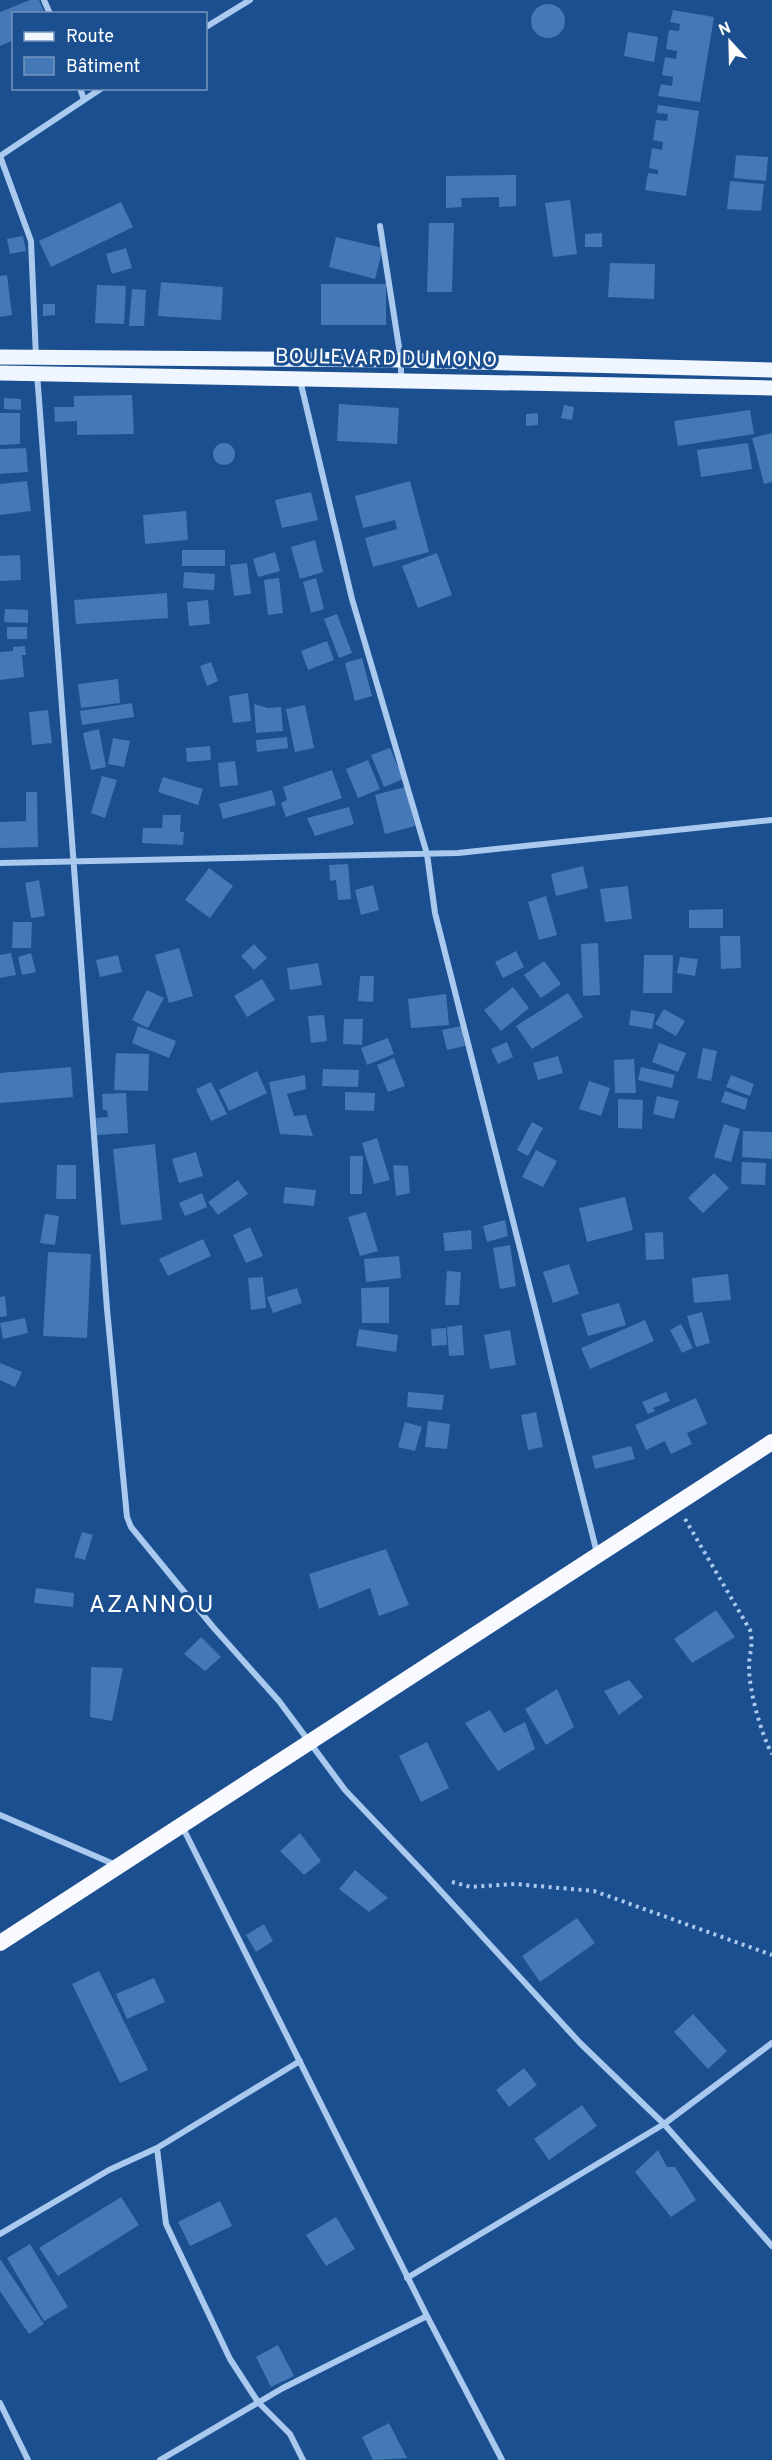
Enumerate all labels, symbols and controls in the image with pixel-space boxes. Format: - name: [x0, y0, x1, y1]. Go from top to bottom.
- legend: [12, 12, 207, 90]
- north arrow: [700, 12, 760, 72]
- text: N: [716, 19, 734, 41]
- text: Route: [66, 26, 114, 49]
- text: Bâtiment: [66, 56, 140, 79]
- street label: BOULEVARD DU MONO: [275, 344, 497, 374]
- district label: AZANNOU: [89, 1591, 215, 1621]

